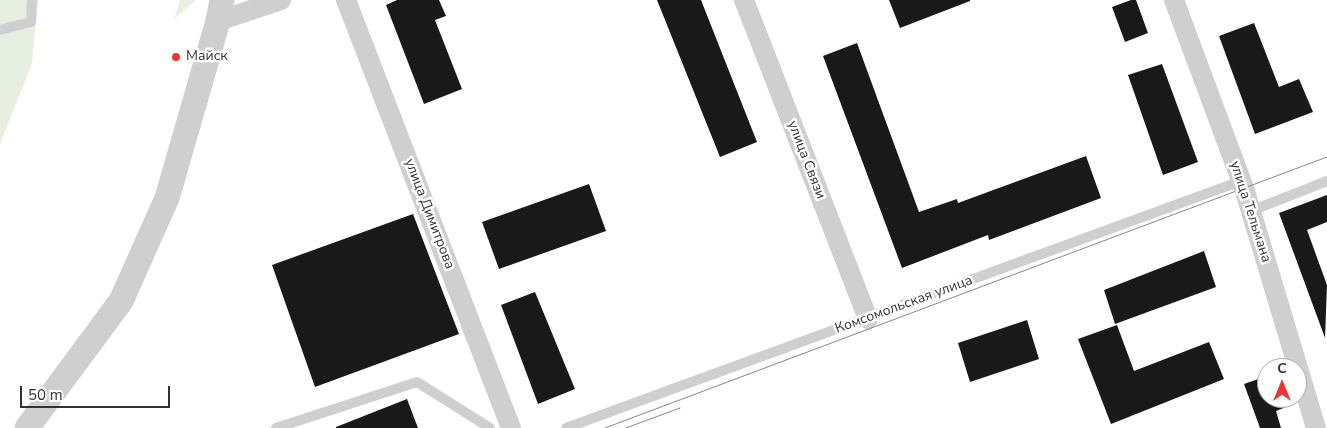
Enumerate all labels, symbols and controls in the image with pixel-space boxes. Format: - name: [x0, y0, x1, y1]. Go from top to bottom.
- place label: Майск: [186, 49, 228, 65]
- marker: Майск: [170, 51, 182, 63]
- street label: улица Связи: [783, 119, 829, 201]
- street label: улица Димитрова: [400, 156, 458, 272]
- street label: улица Тельмана: [1226, 159, 1274, 265]
- street label: Комсомольская улица: [833, 272, 975, 338]
- north arrow: [1257, 358, 1307, 408]
- text: С: [1277, 359, 1287, 378]
- scale bar: [22, 376, 172, 408]
- text: 50 m: [28, 385, 63, 405]

